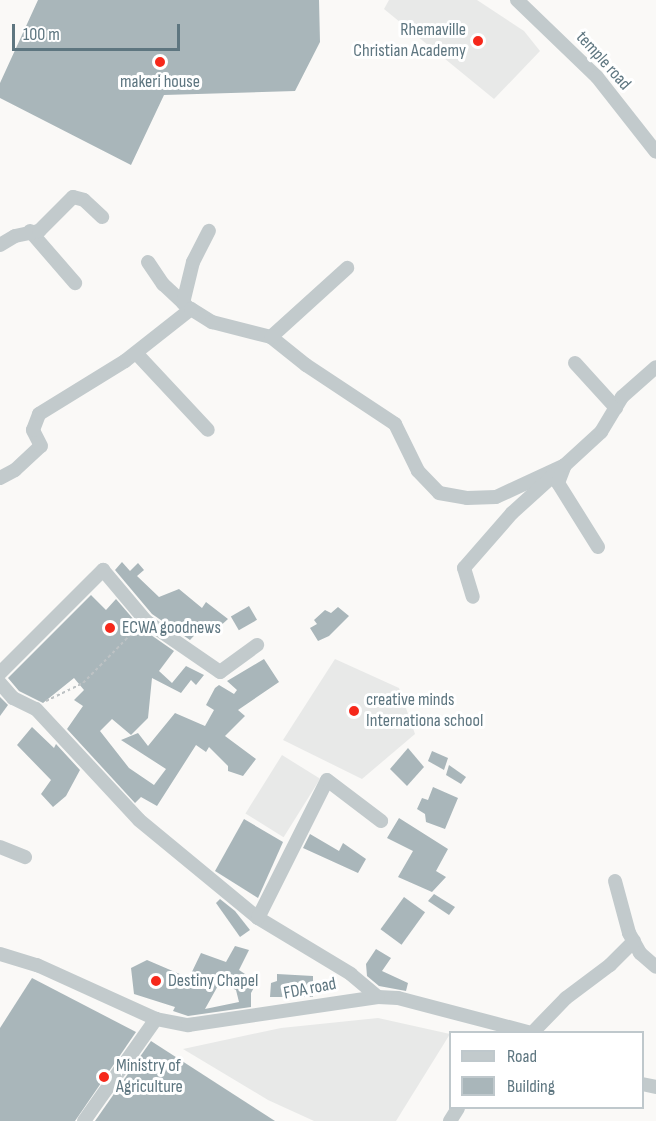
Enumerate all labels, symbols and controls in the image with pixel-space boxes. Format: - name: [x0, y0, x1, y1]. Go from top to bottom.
- scale bar: [15, 12, 183, 50]
- place label: Rhemaville Christian Academy: [353, 20, 466, 63]
- text: 100 m: [23, 24, 60, 45]
- street label: temple road: [571, 27, 635, 95]
- marker: Rhemaville Christian Academy: [471, 34, 485, 48]
- marker: makeri house: [153, 55, 167, 69]
- place label: makeri house: [120, 71, 200, 93]
- place label: ECWA goodnews: [122, 617, 221, 639]
- marker: ECWA goodnews: [103, 621, 117, 635]
- place label: creative minds Internationa school: [366, 690, 483, 732]
- marker: creative minds Internationa school: [347, 704, 361, 718]
- place label: Destiny Chapel: [168, 970, 258, 992]
- street label: FDA road: [282, 973, 338, 1005]
- marker: Destiny Chapel: [149, 974, 163, 988]
- legend: [449, 1031, 644, 1109]
- text: Road: [507, 1046, 537, 1067]
- place label: Ministry of Agriculture: [116, 1056, 183, 1098]
- marker: Ministry of Agriculture: [97, 1070, 111, 1084]
- text: Building: [507, 1076, 555, 1097]

